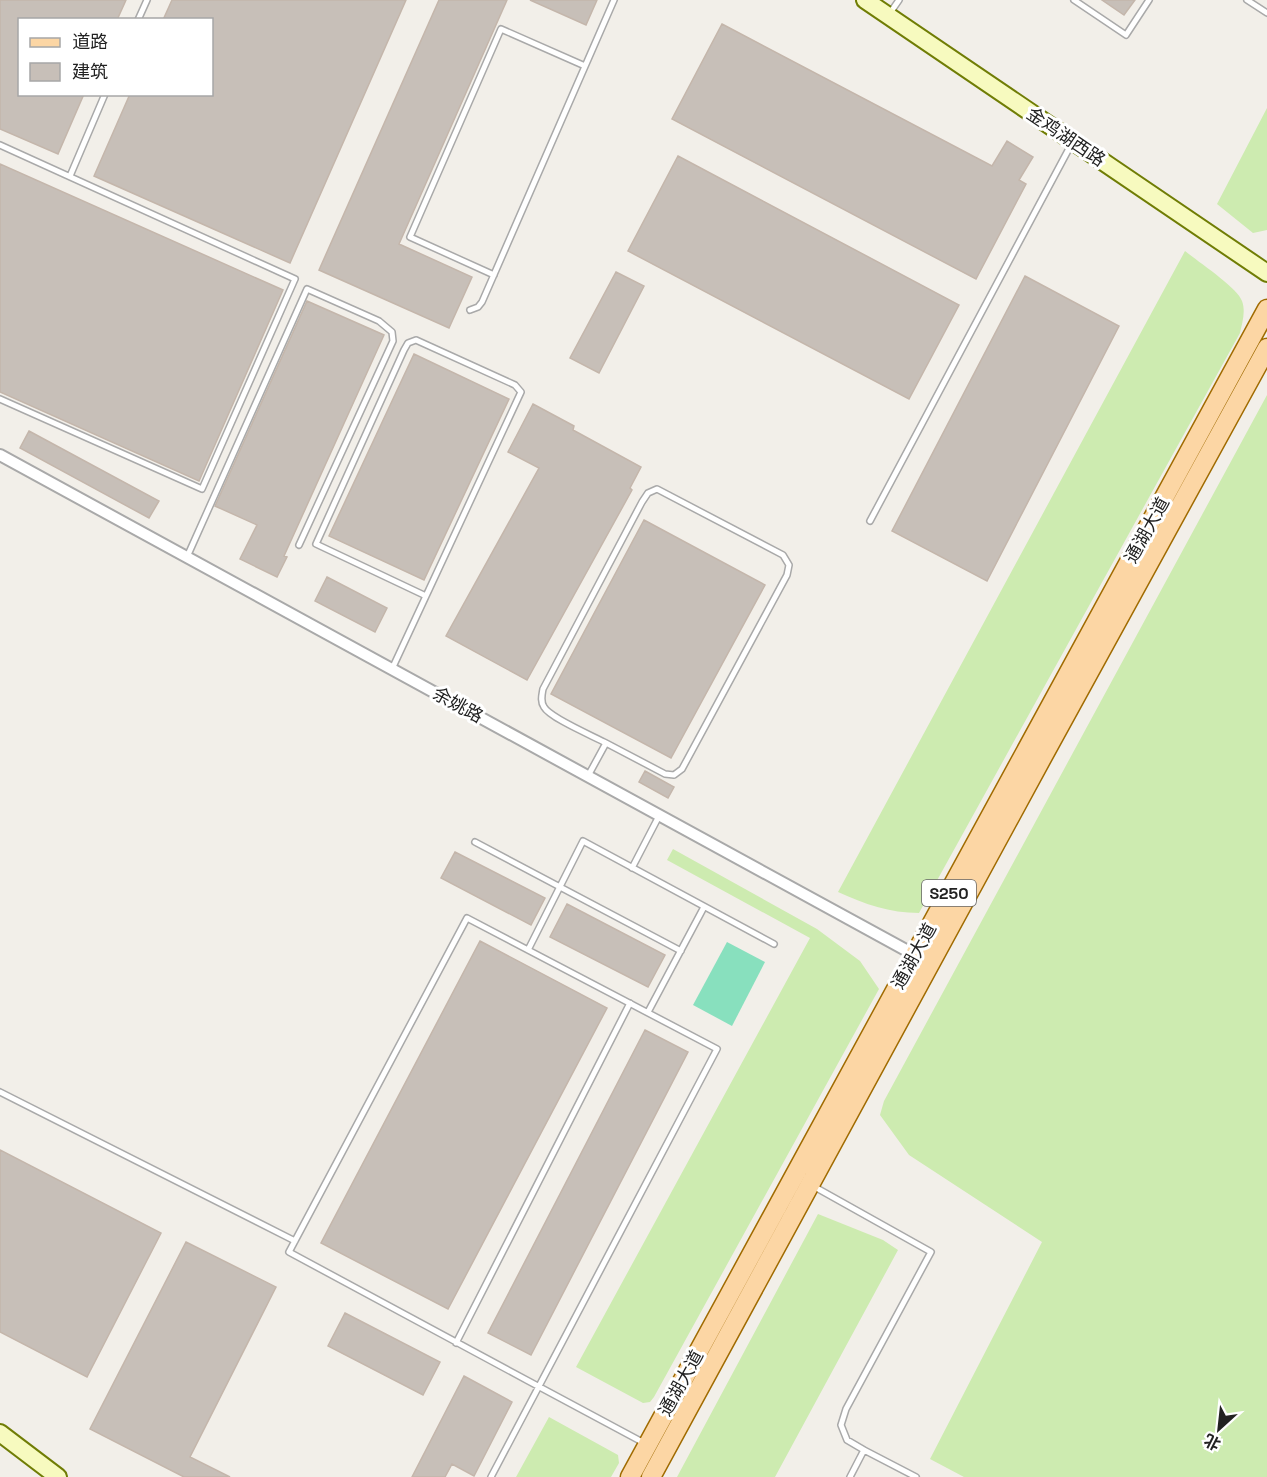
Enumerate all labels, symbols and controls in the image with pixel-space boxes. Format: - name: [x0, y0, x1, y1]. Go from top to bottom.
- legend: [18, 18, 213, 96]
- text: 道路: [72, 30, 108, 53]
- text: 建筑: [72, 60, 108, 83]
- street label: 金鸡湖西路: [1023, 102, 1110, 171]
- street label: 通湖大道: [1119, 493, 1174, 567]
- street label: 余姚路: [429, 681, 487, 728]
- road number: S250: [922, 880, 976, 906]
- street label: 通湖大道: [886, 919, 941, 993]
- street label: 通湖大道: [653, 1346, 708, 1420]
- north arrow: [1189, 1399, 1249, 1459]
- text: 北: [1201, 1429, 1224, 1455]

